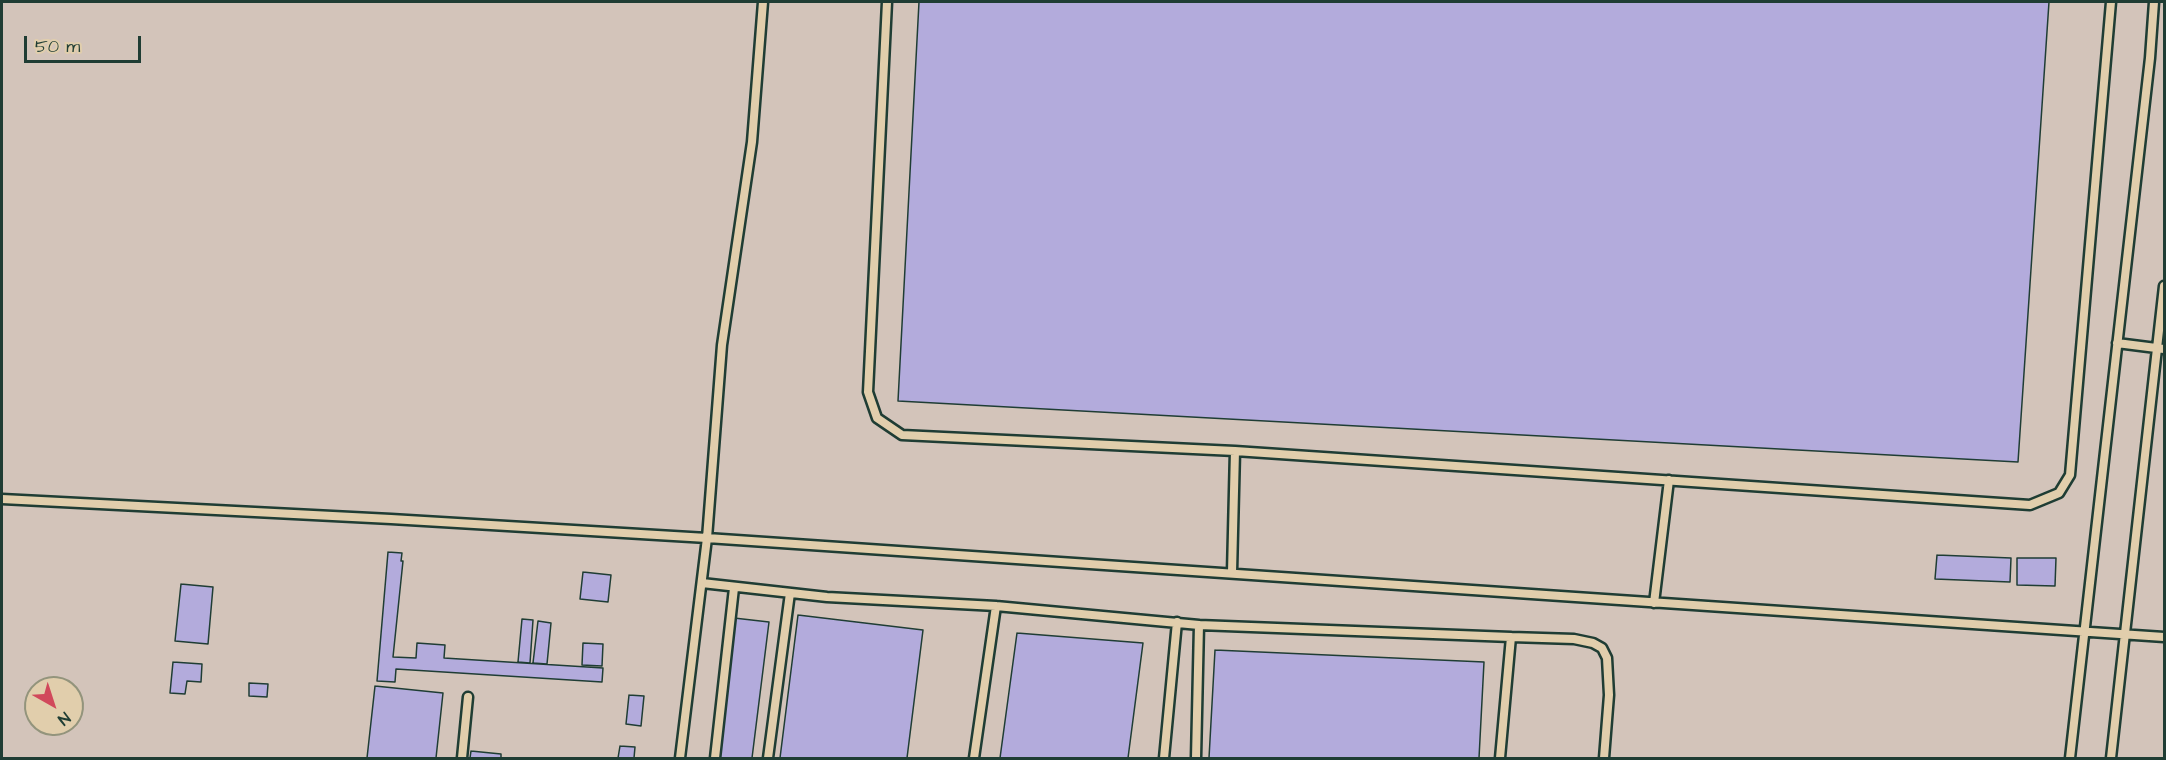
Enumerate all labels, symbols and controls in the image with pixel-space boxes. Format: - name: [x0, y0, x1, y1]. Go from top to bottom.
- scale bar: [27, 24, 144, 62]
- text: 50 m: [35, 34, 80, 59]
- north arrow: [24, 676, 84, 736]
- text: N: [53, 707, 75, 730]

